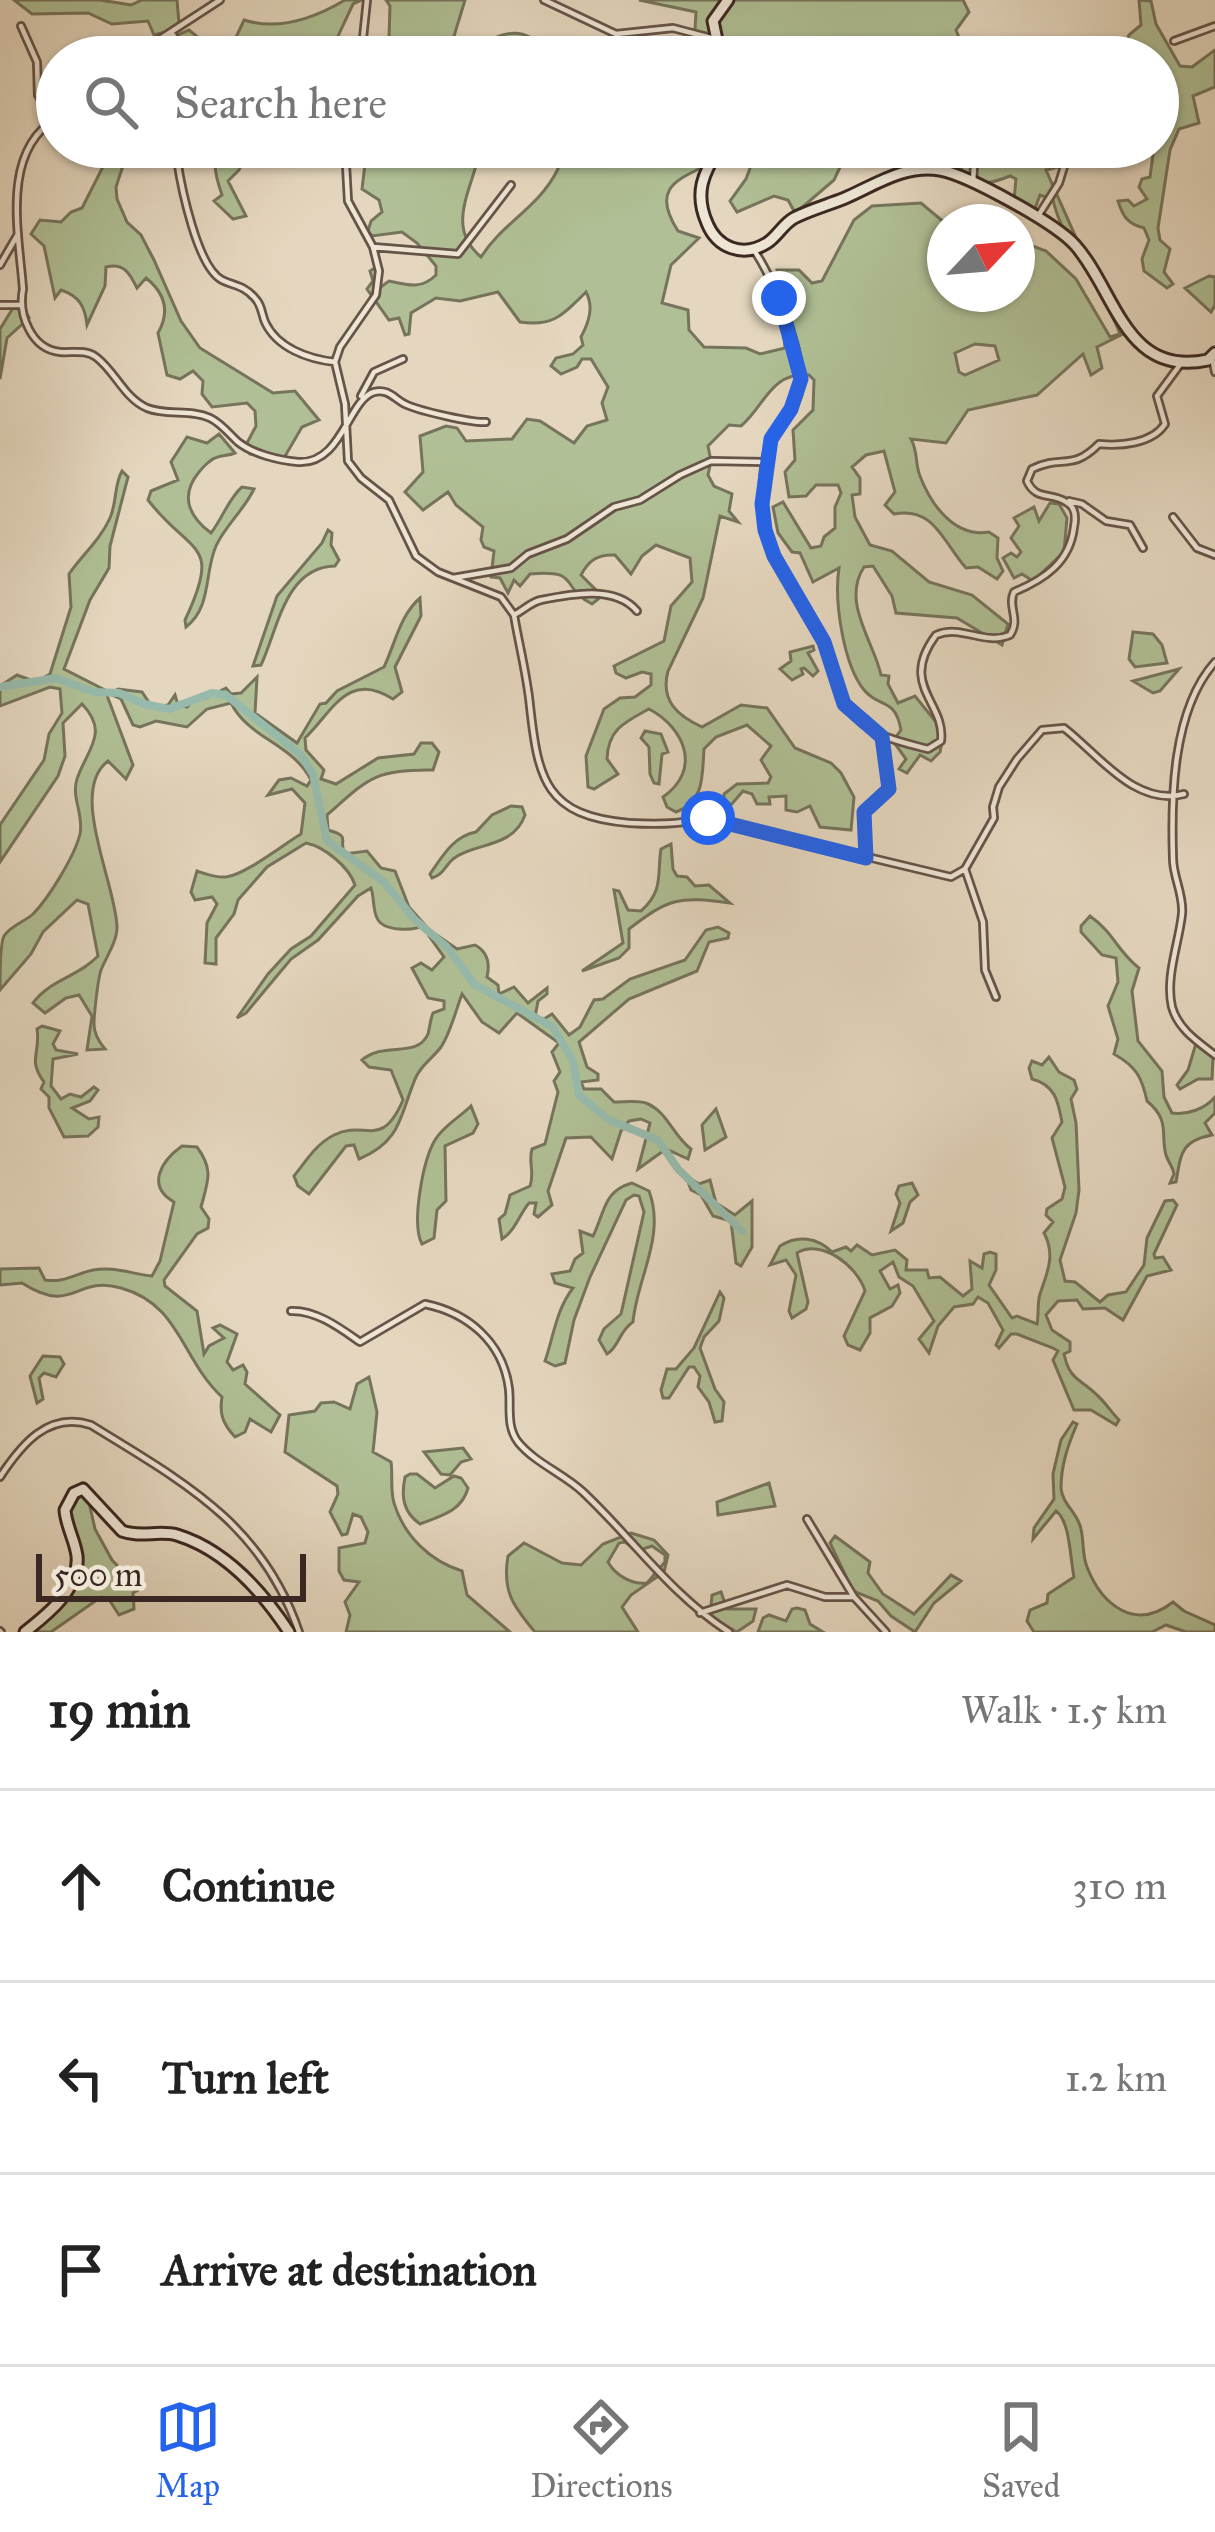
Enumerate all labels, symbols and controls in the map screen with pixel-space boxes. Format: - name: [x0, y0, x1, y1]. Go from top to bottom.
- search box: [36, 36, 1179, 168]
- icon: search: [78, 69, 144, 135]
- text: Search here: [174, 75, 387, 130]
- north arrow: [927, 204, 1035, 312]
- route end: [752, 271, 806, 325]
- route start: [681, 791, 735, 845]
- scale bar: [36, 1548, 306, 1601]
- text: 500 m: [54, 1555, 143, 1595]
- text: 19 min: [48, 1679, 191, 1741]
- text: Walk · 1.5 km: [961, 1686, 1167, 1734]
- icon: ahead: [48, 1853, 114, 1919]
- text: Continue: [162, 1858, 335, 1913]
- text: 310 m: [1072, 1862, 1167, 1910]
- icon: left: [48, 2045, 114, 2111]
- text: Turn left: [162, 2050, 329, 2105]
- text: 1.2 km: [1065, 2054, 1167, 2102]
- icon: arrive: [48, 2237, 114, 2303]
- text: Arrive at destination: [162, 2242, 537, 2297]
- tab: Map: [155, 2394, 221, 2506]
- tab: Directions: [530, 2394, 672, 2506]
- tab: Saved: [982, 2394, 1060, 2506]

